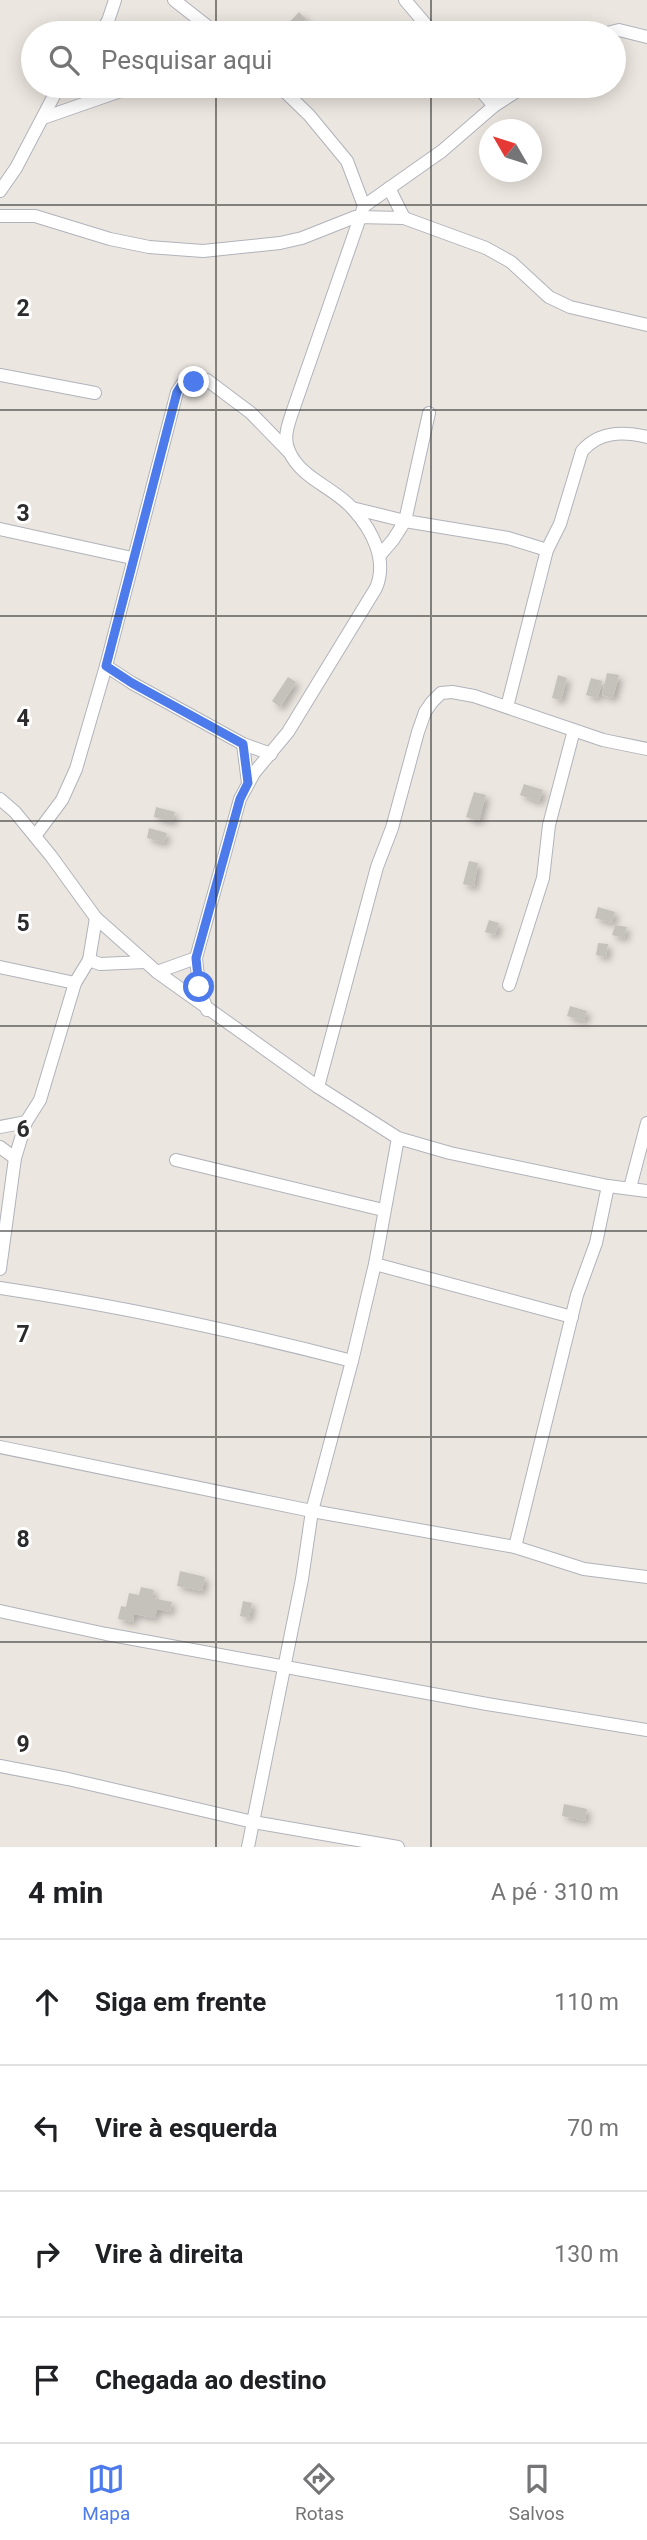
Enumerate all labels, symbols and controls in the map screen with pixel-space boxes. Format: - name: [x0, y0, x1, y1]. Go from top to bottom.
- search box: [21, 21, 626, 98]
- icon: search: [45, 41, 83, 79]
- text: Pesquisar aqui: [101, 45, 272, 75]
- north arrow: [479, 119, 542, 182]
- text: 2: [16, 295, 30, 322]
- route end: [178, 366, 209, 397]
- text: 3: [16, 500, 30, 527]
- text: 4: [16, 705, 30, 732]
- text: 5: [16, 910, 30, 937]
- route start: [183, 971, 214, 1002]
- text: 6: [16, 1116, 30, 1143]
- text: 7: [16, 1321, 30, 1348]
- text: 8: [16, 1526, 30, 1553]
- text: 9: [16, 1731, 30, 1758]
- text: 4 min: [28, 1875, 103, 1910]
- text: A pé · 310 m: [491, 1879, 619, 1906]
- icon: ahead: [28, 1983, 66, 2021]
- text: Siga em frente: [95, 1987, 266, 2017]
- text: 110 m: [554, 1989, 619, 2016]
- icon: left: [28, 2109, 66, 2147]
- text: Vire à esquerda: [95, 2113, 278, 2143]
- text: 70 m: [567, 2115, 619, 2142]
- icon: right: [28, 2235, 66, 2273]
- text: Vire à direita: [95, 2239, 243, 2269]
- text: 130 m: [554, 2241, 619, 2268]
- icon: arrive: [28, 2361, 66, 2399]
- text: Chegada ao destino: [95, 2365, 326, 2395]
- tab: Mapa: [82, 2460, 130, 2525]
- tab: Rotas: [295, 2460, 344, 2525]
- tab: Salvos: [509, 2460, 565, 2525]

